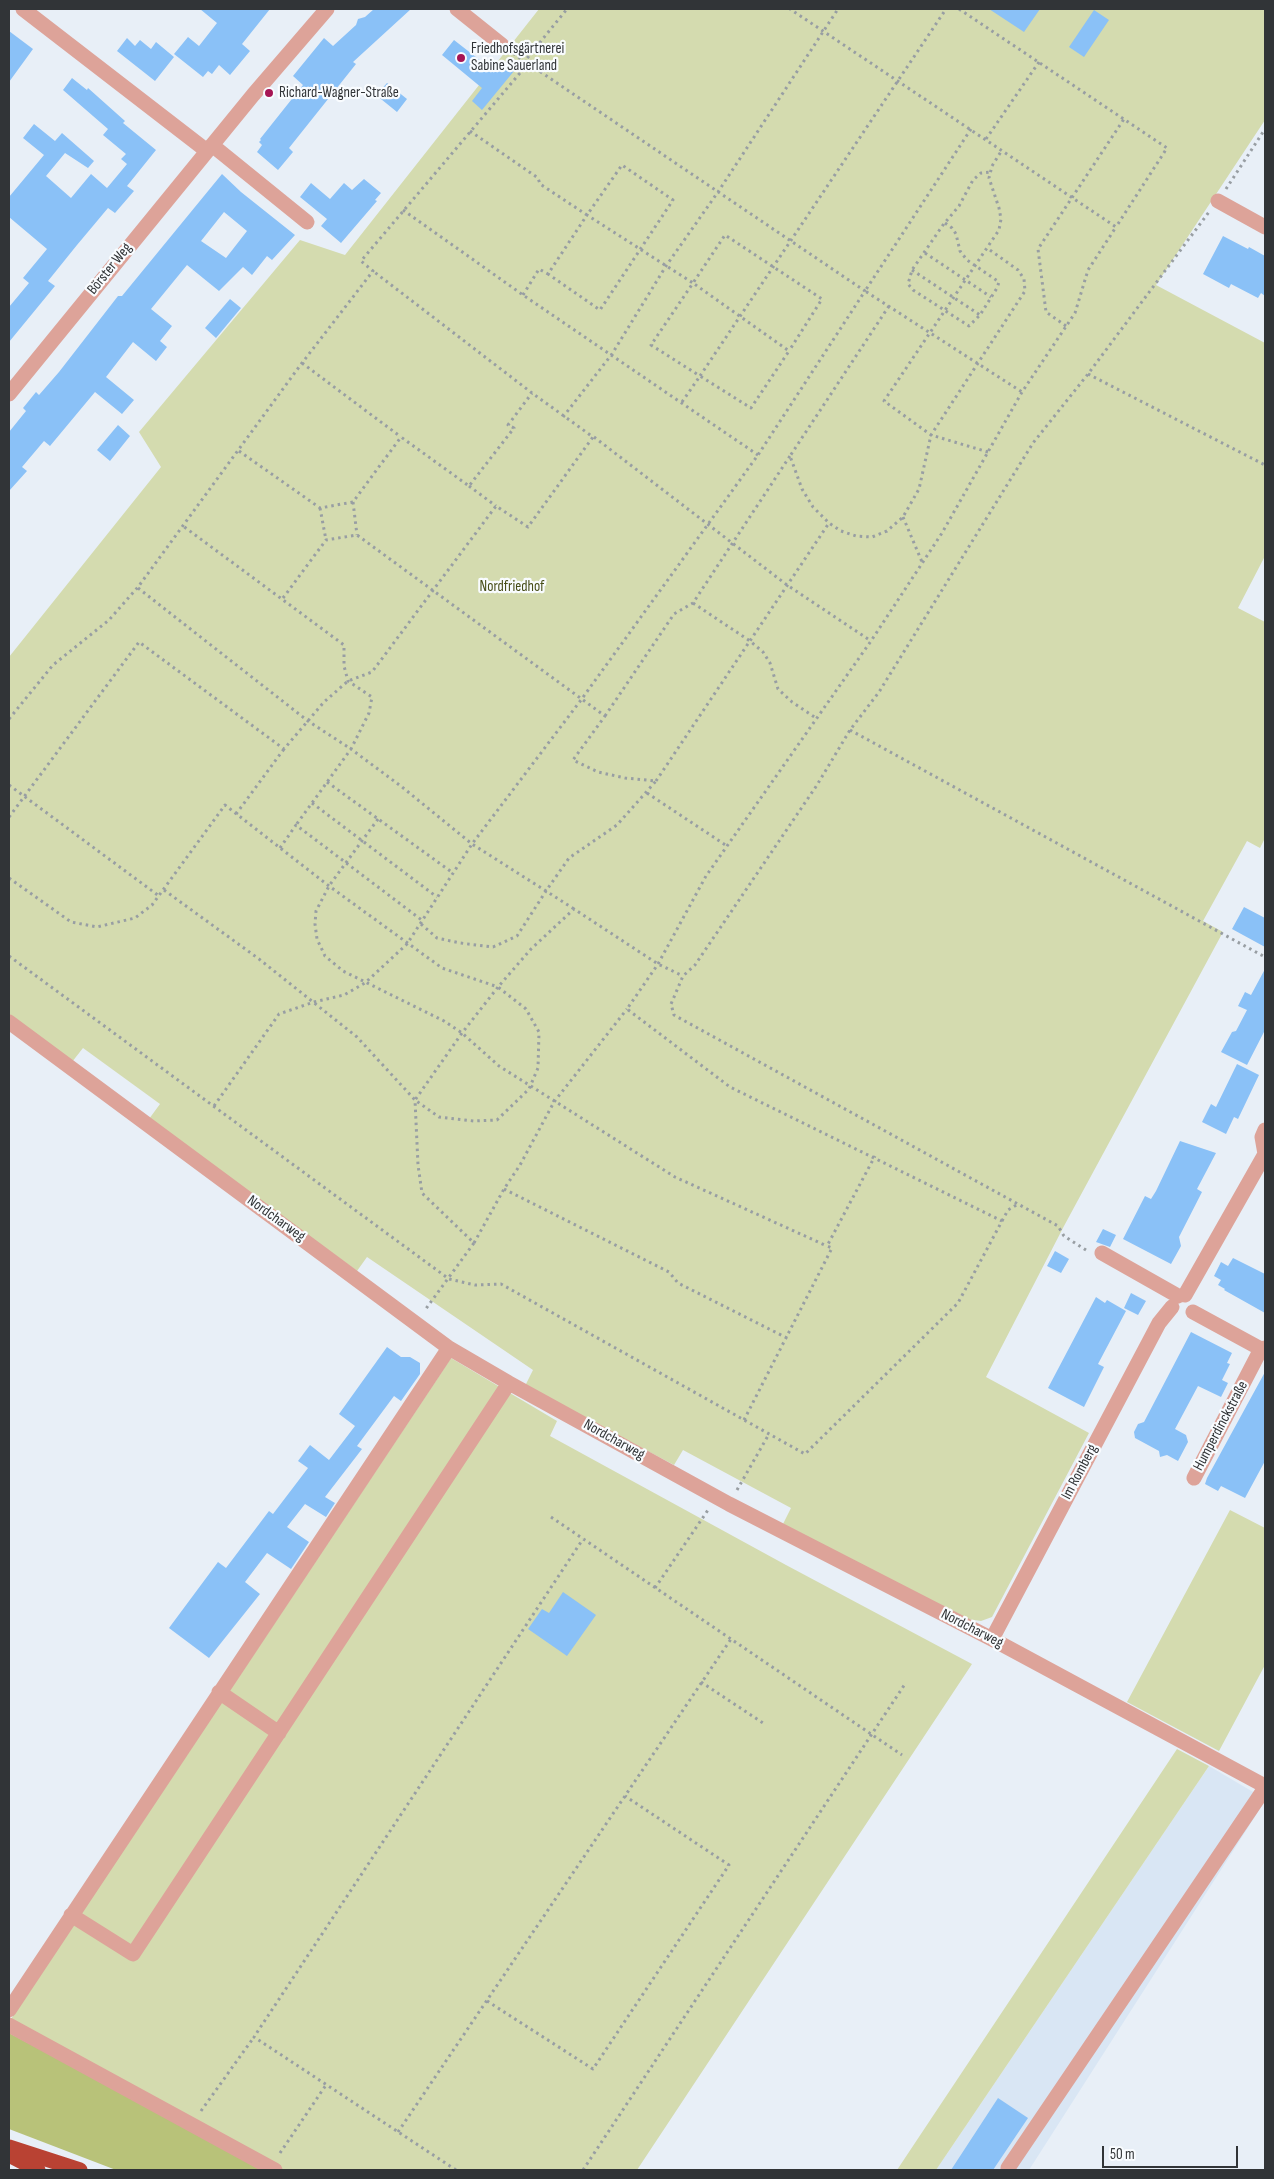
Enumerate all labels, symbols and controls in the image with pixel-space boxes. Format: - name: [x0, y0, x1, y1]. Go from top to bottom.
- place label: Friedhofsgärtnerei Sabine Sauerland: [471, 40, 564, 75]
- marker: Friedhofsgärtnerei Sabine Sauerland: [455, 52, 467, 64]
- place label: Richard-Wagner-Straße: [279, 84, 399, 102]
- marker: Richard-Wagner-Straße: [263, 87, 275, 99]
- street label: Börster Weg: [84, 240, 136, 298]
- park label: Nordfriedhof: [480, 578, 544, 596]
- street label: Nordcharweg: [243, 1192, 309, 1246]
- street label: Humperdinckstraße: [1190, 1378, 1252, 1474]
- street label: Nordcharweg: [580, 1416, 648, 1464]
- street label: Im Romberg: [1058, 1441, 1102, 1503]
- street label: Nordcharweg: [938, 1606, 1006, 1652]
- scale bar: [1104, 2136, 1240, 2168]
- text: 50 m: [1110, 2145, 1135, 2164]

